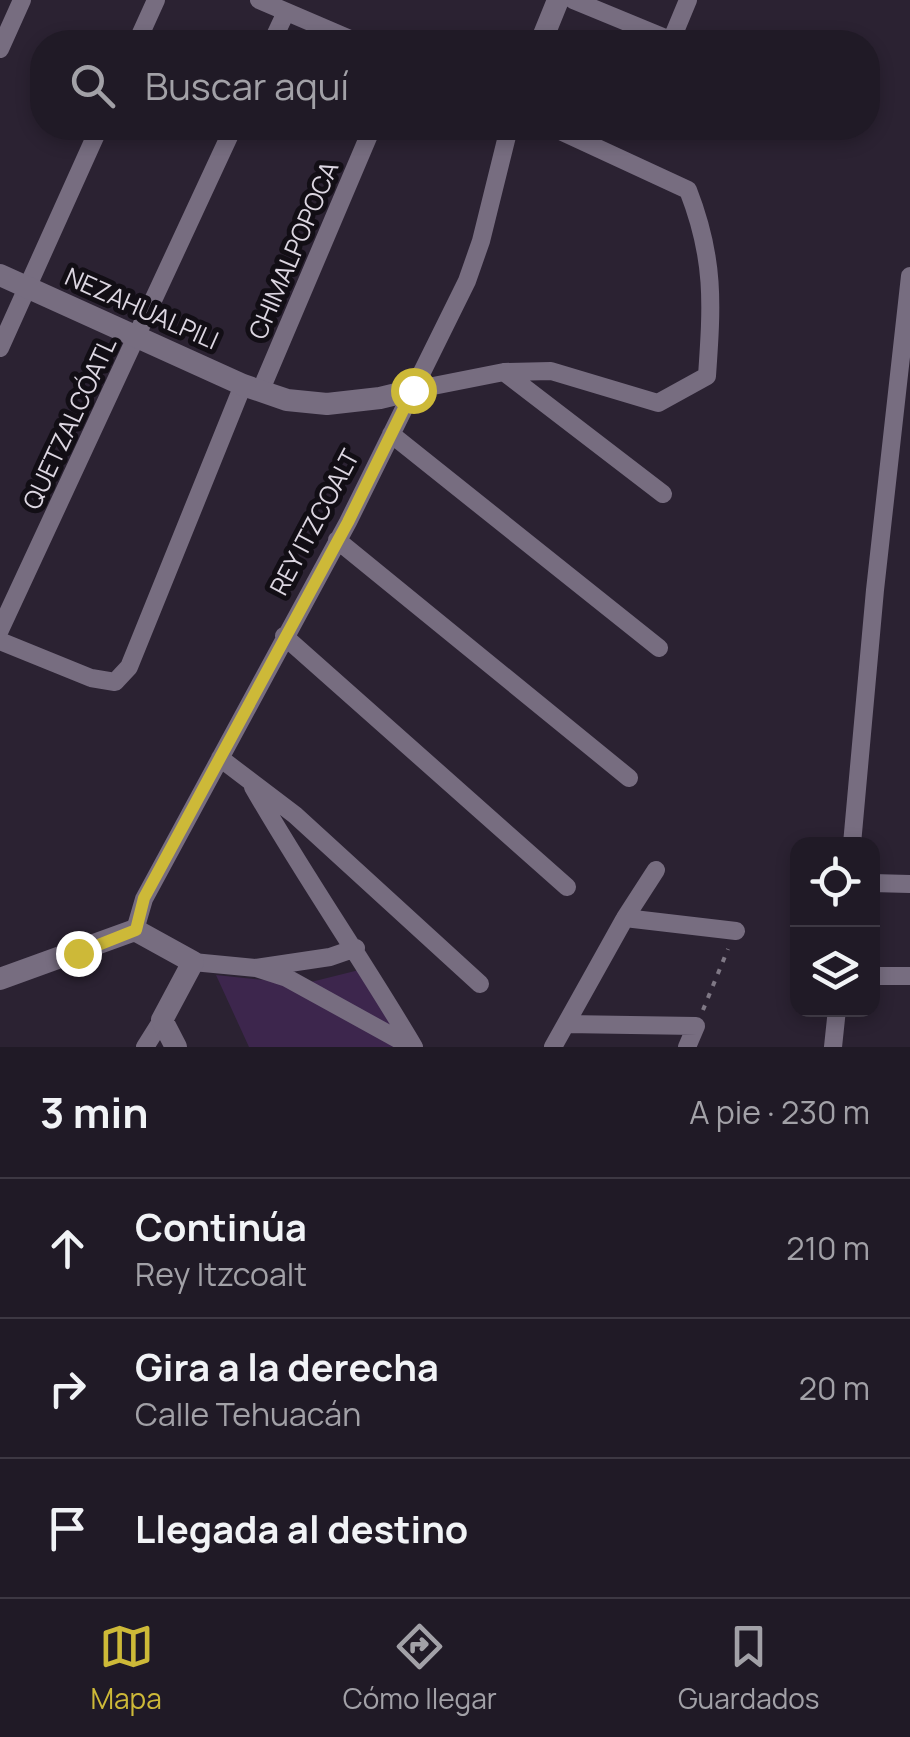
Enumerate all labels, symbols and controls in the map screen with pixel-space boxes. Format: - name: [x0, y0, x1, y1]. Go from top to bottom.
- search box: [30, 30, 880, 140]
- icon: search: [65, 58, 120, 113]
- text: Buscar aquí: [145, 59, 349, 111]
- street label: CHIMALPOPOCA: [240, 156, 346, 344]
- street label: NEZAHUALPILI: [60, 259, 224, 357]
- street label: QUETZALCÓATL: [14, 331, 124, 515]
- route start: [391, 368, 437, 414]
- street label: REY ITZCOALT: [261, 443, 367, 601]
- map controls: [790, 837, 880, 1017]
- button: locate: [790, 837, 880, 927]
- button: layers: [790, 927, 880, 1017]
- route end: [56, 931, 102, 977]
- text: 3 min: [40, 1083, 149, 1141]
- text: A pie · 230 m: [689, 1090, 870, 1134]
- text: Continúa: [135, 1200, 307, 1252]
- icon: ahead: [40, 1221, 95, 1276]
- text: 210 m: [786, 1226, 870, 1270]
- text: Rey Itzcoalt: [135, 1252, 307, 1296]
- text: Gira a la derecha: [135, 1340, 439, 1392]
- icon: right: [40, 1361, 95, 1416]
- text: 20 m: [799, 1366, 870, 1410]
- text: Calle Tehuacán: [135, 1392, 361, 1436]
- icon: arrive: [40, 1501, 95, 1556]
- text: Llegada al destino: [135, 1502, 468, 1554]
- tab: Mapa: [91, 1619, 162, 1717]
- tab: Cómo llegar: [343, 1619, 497, 1717]
- tab: Guardados: [678, 1619, 819, 1717]

